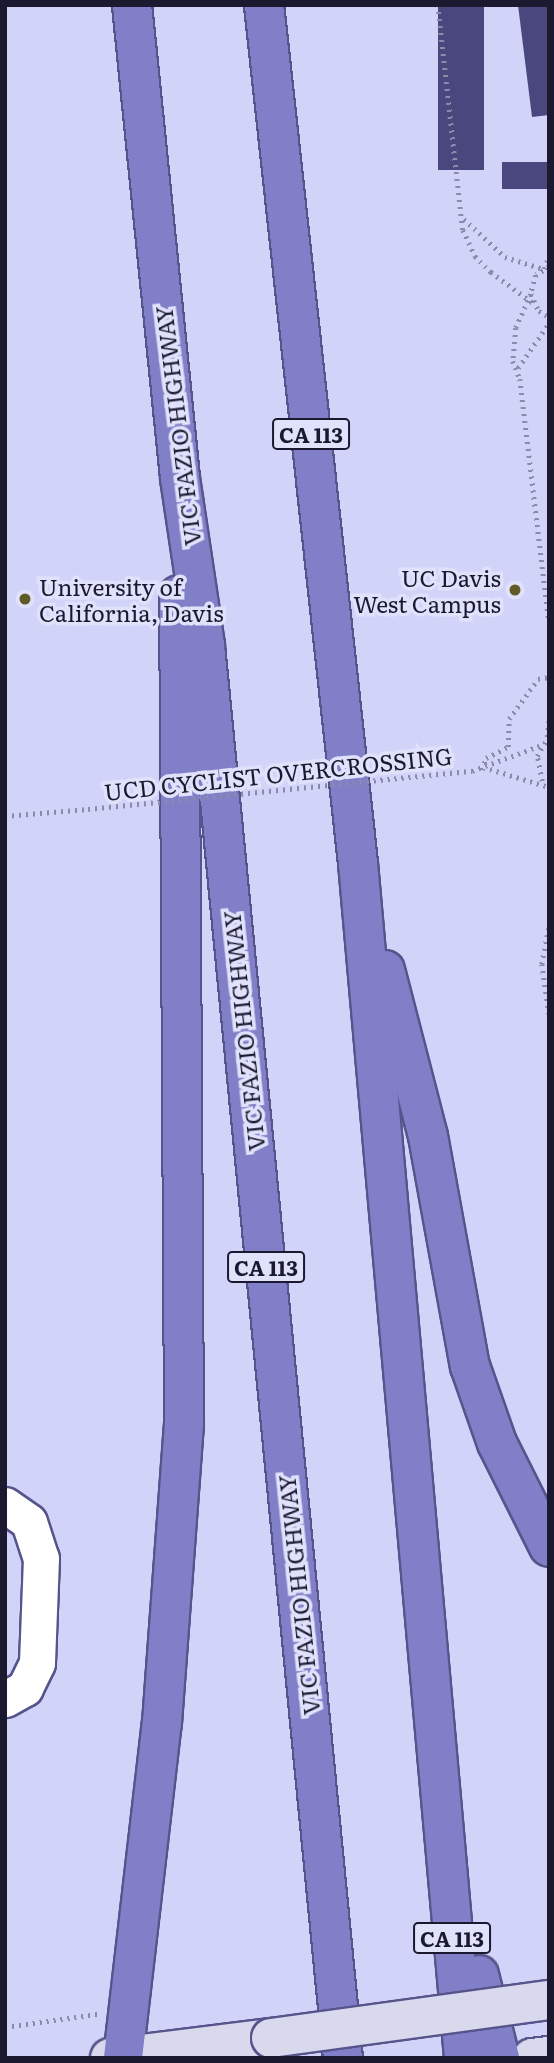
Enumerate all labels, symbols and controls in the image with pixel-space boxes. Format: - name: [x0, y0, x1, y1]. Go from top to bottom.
- street label: VIC FAZIO HIGHWAY: [149, 305, 205, 547]
- road number: CA 113: [271, 416, 351, 452]
- place label: UC Davis West Campus: [353, 563, 501, 617]
- place label: University of California, Davis: [39, 572, 224, 626]
- marker: UC Davis West Campus: [507, 582, 523, 598]
- marker: University of California, Davis: [17, 591, 33, 607]
- street label: UCD CYCLIST OVERCROSSING: [103, 741, 453, 805]
- street label: VIC FAZIO HIGHWAY: [217, 910, 269, 1152]
- road number: CA 113: [226, 1250, 306, 1284]
- street label: VIC FAZIO HIGHWAY: [272, 1474, 324, 1716]
- road number: CA 113: [412, 1920, 492, 1955]

